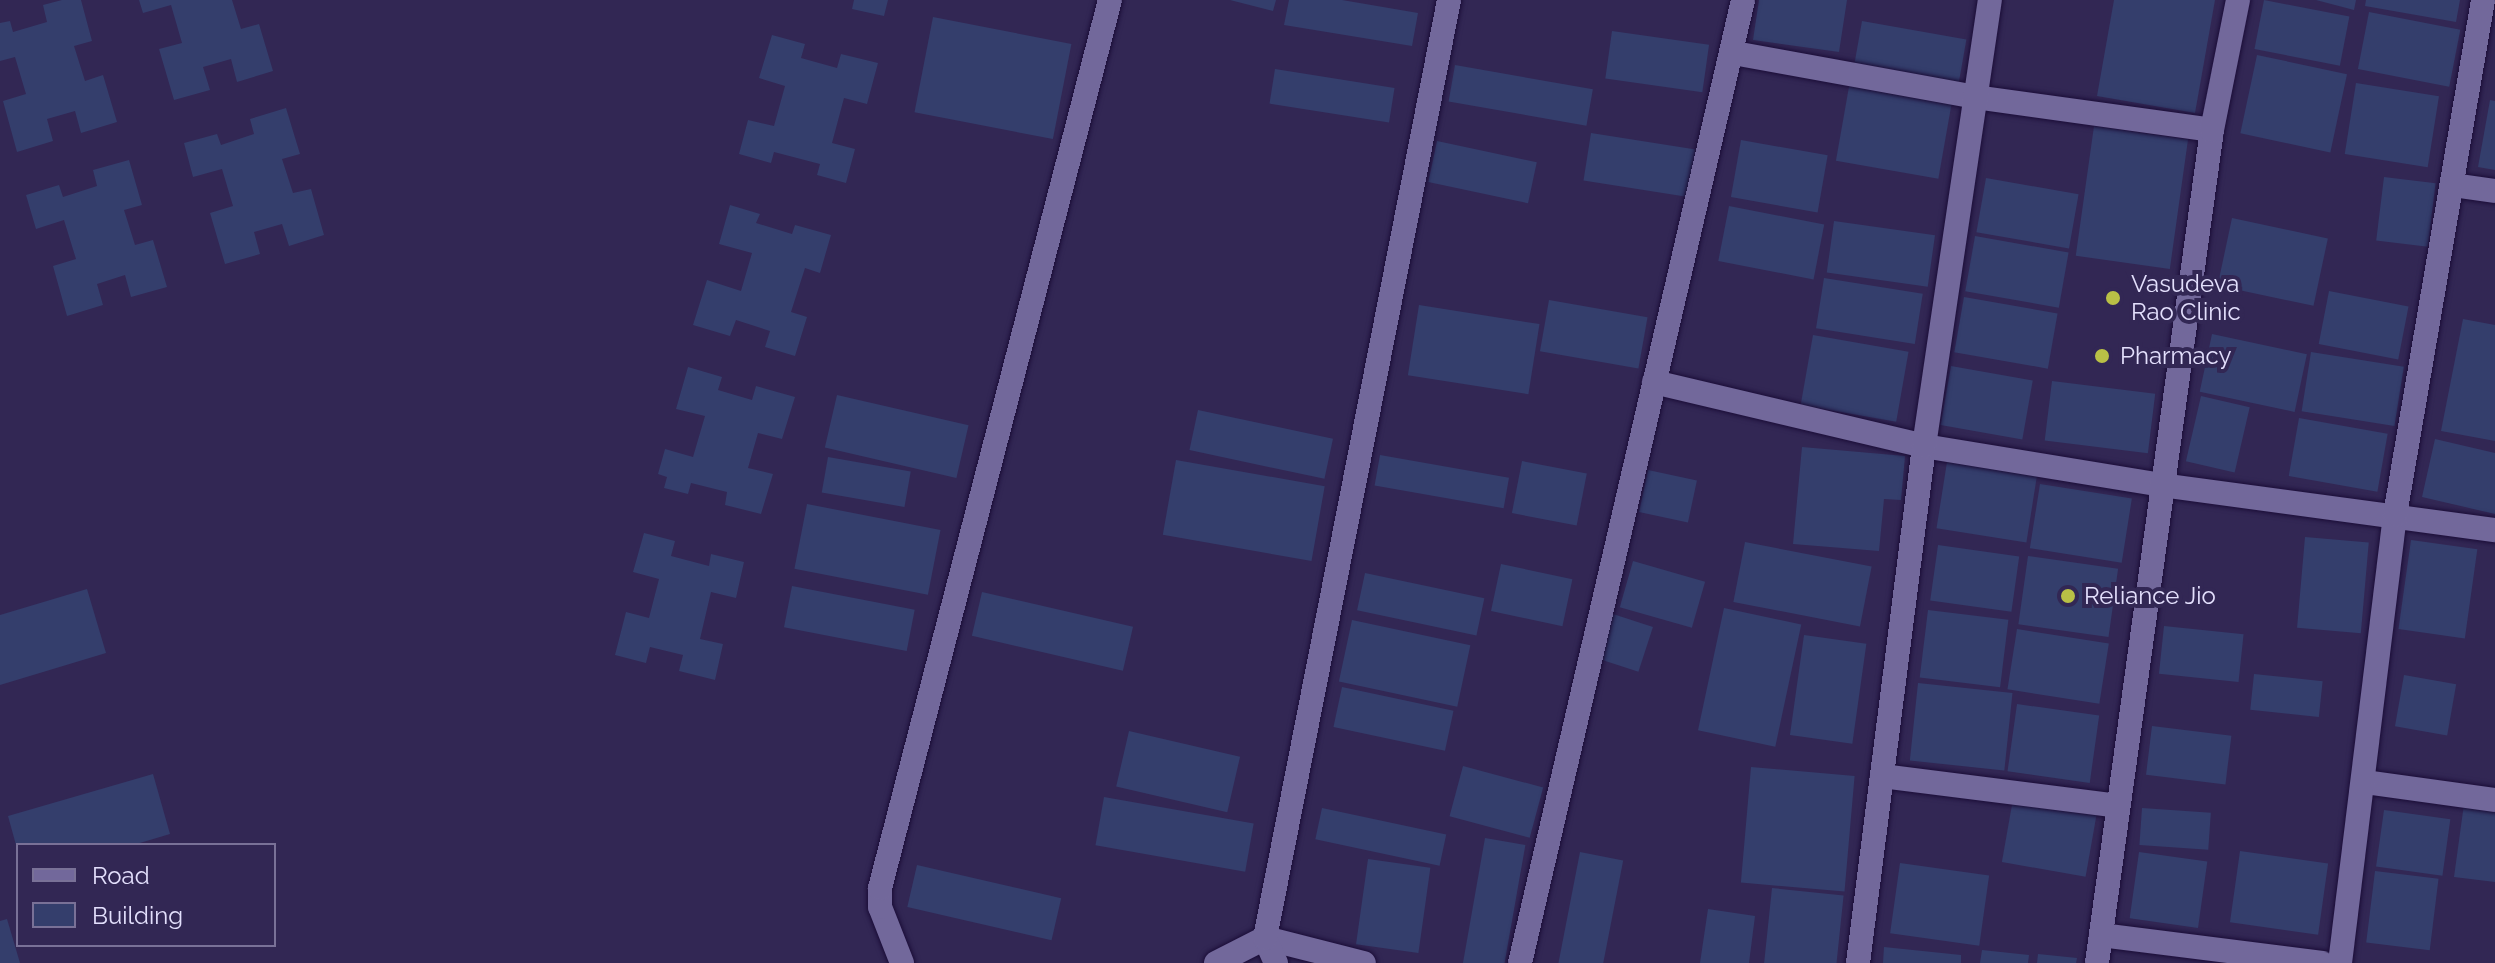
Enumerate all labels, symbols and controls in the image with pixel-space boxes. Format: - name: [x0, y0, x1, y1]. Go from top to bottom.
- place label: Vasudeva Rao Clinic: [2131, 270, 2241, 326]
- marker: Vasudeva Rao Clinic: [2102, 287, 2124, 309]
- place label: Pharmacy: [2120, 342, 2232, 370]
- marker: Pharmacy: [2091, 345, 2113, 367]
- place label: Reliance Jio: [2084, 582, 2217, 610]
- marker: Reliance Jio: [2059, 587, 2077, 605]
- legend: [16, 843, 276, 947]
- text: Road: [92, 861, 150, 890]
- text: Building: [92, 901, 183, 930]

